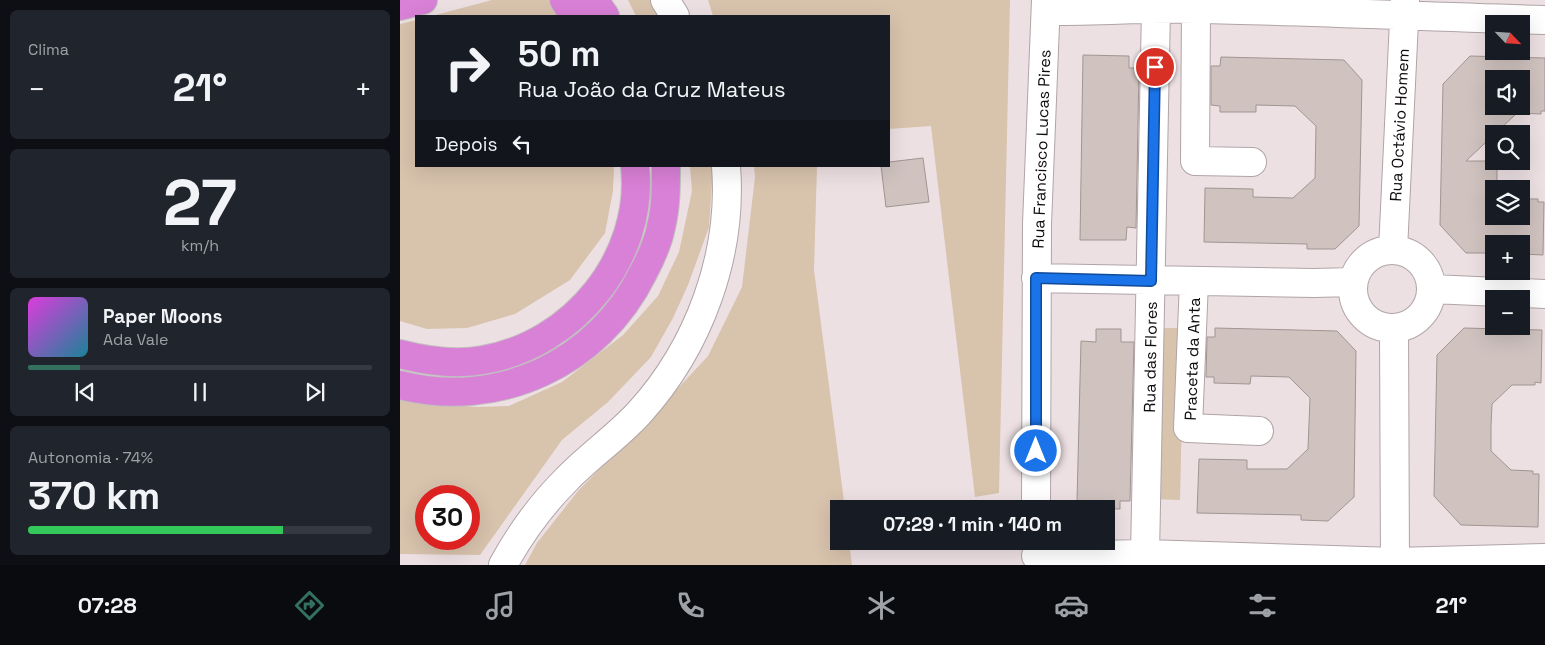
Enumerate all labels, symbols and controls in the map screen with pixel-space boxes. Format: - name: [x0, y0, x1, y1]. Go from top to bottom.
- north arrow: [1485, 15, 1530, 60]
- map controls: [1485, 15, 1530, 335]
- text: 50 m: [518, 32, 600, 76]
- icon: right: [435, 35, 500, 100]
- text: Clima: [28, 39, 69, 60]
- pin: [1134, 46, 1176, 88]
- street label: Rua Octávio Homem: [1385, 48, 1414, 202]
- street label: Rua Francisco Lucas Pires: [1028, 49, 1055, 249]
- icon: arrive: [1141, 53, 1169, 81]
- text: 21°: [173, 64, 227, 112]
- button: sound: [1485, 70, 1530, 115]
- text: −: [28, 71, 45, 107]
- text: +: [355, 71, 372, 107]
- text: Rua João da Cruz Mateus: [518, 75, 786, 103]
- button: search: [1485, 125, 1530, 170]
- icon: left: [508, 130, 536, 158]
- text: Depois: [435, 132, 498, 157]
- text: 27: [163, 161, 237, 244]
- button: layers: [1485, 180, 1530, 225]
- text: km/h: [181, 235, 219, 256]
- button: +: [1485, 235, 1530, 280]
- button: −: [1485, 290, 1530, 335]
- street label: Praceta da Anta: [1180, 297, 1205, 421]
- street label: Rua das Flores: [1139, 301, 1162, 413]
- text: Paper Moons: [103, 304, 222, 329]
- text: Ada Vale: [103, 329, 168, 350]
- icon: previous: [71, 378, 99, 406]
- icon: pause: [186, 378, 214, 406]
- icon: next: [301, 378, 329, 406]
- position arrow: [1009, 424, 1061, 476]
- text: Autonomia · 74%: [28, 447, 153, 468]
- text: 370 km: [28, 472, 160, 520]
- speed limit sign: 30: [415, 485, 480, 550]
- text: 07:29 · 1 min · 140 m: [883, 512, 1062, 537]
- icon: directions: [292, 588, 327, 623]
- icon: music: [483, 588, 518, 623]
- icon: phone: [673, 588, 708, 623]
- icon: climate: [864, 588, 899, 623]
- icon: car: [1054, 588, 1089, 623]
- icon: filters: [1245, 588, 1280, 623]
- text: 07:28: [78, 591, 137, 619]
- text: 21°: [1435, 591, 1467, 619]

